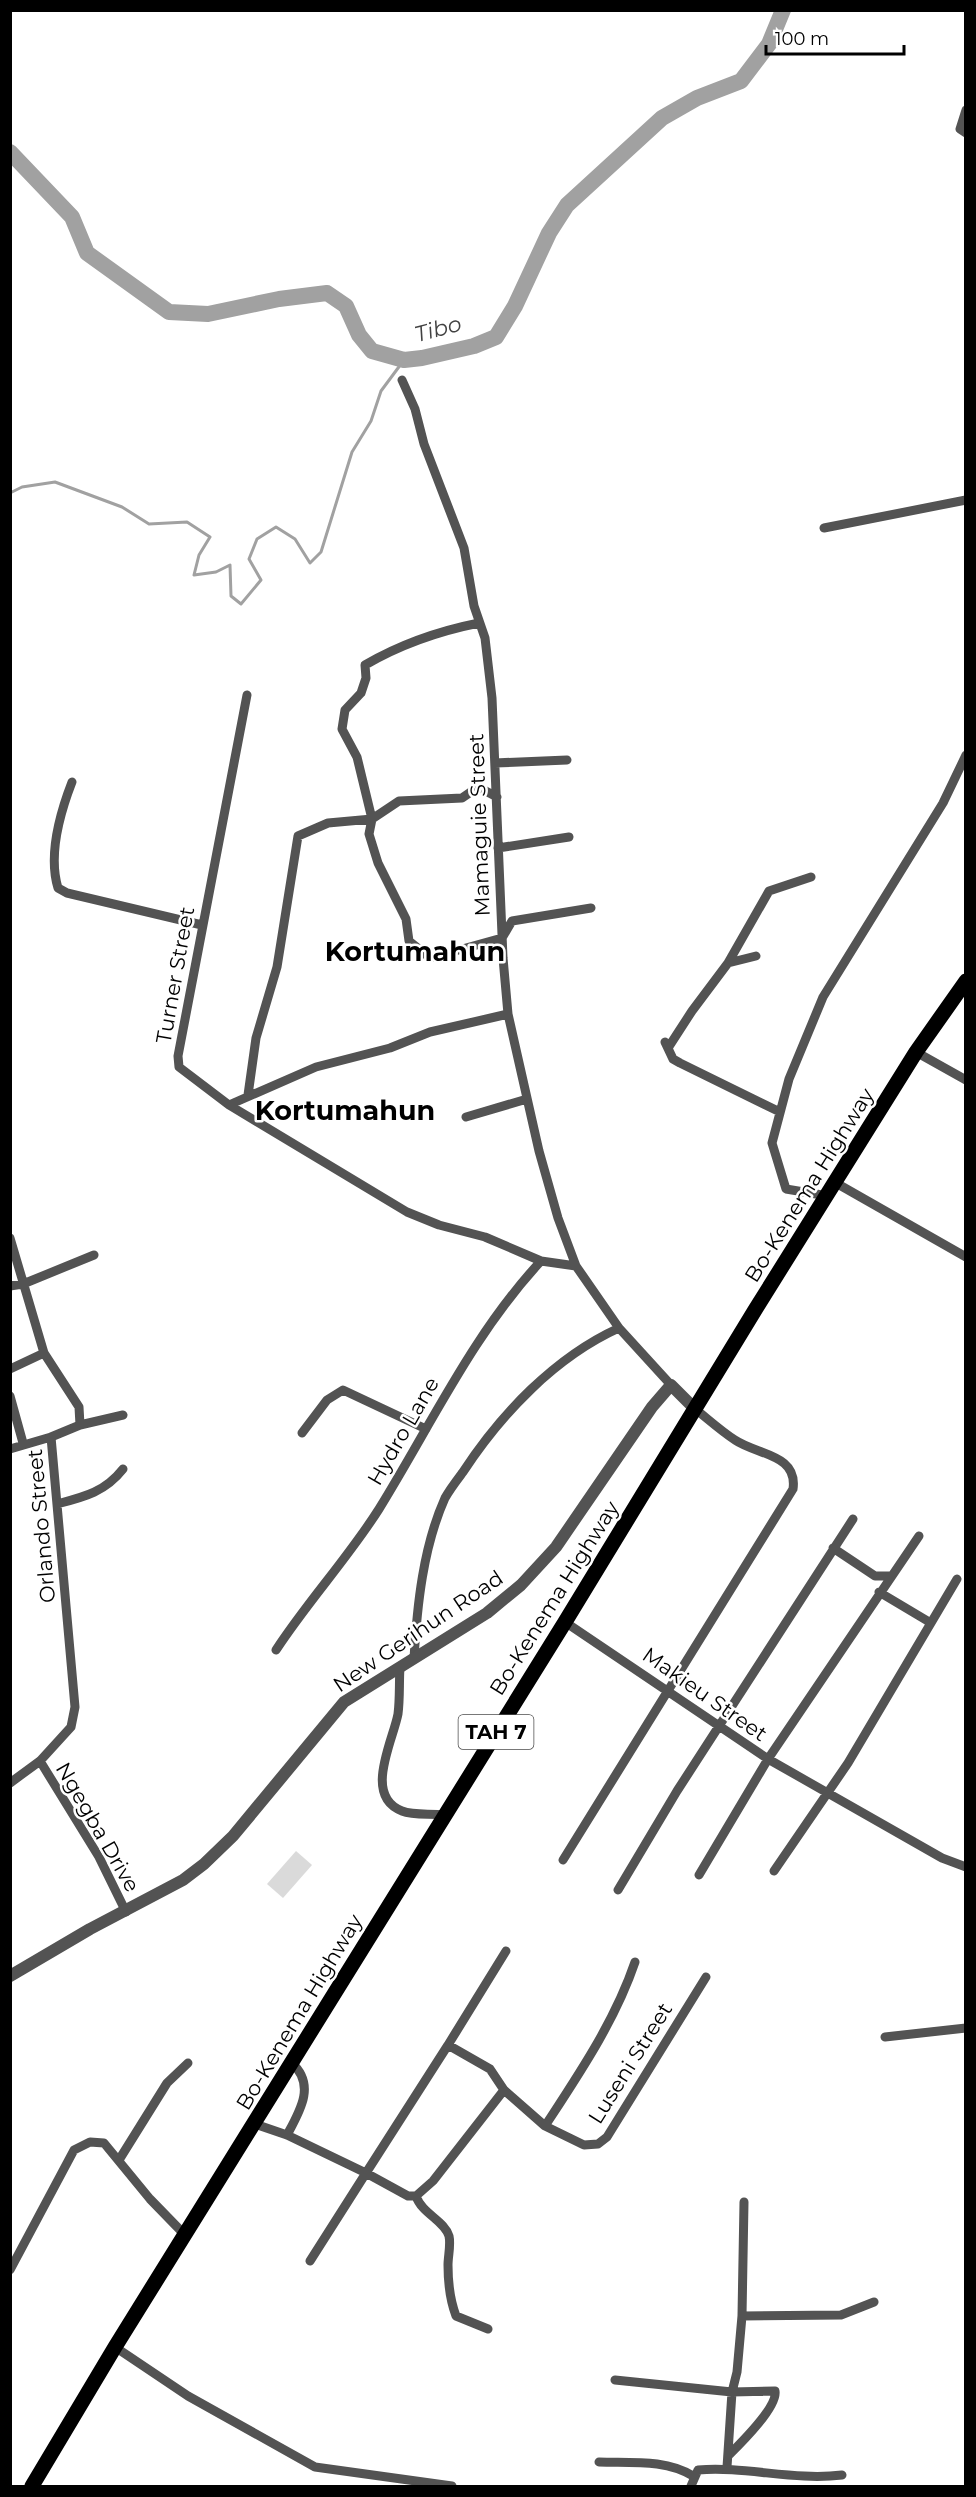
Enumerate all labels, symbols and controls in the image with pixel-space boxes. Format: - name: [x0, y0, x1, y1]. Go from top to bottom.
- scale bar: [766, 18, 904, 56]
- text: 100 m: [775, 28, 829, 50]
- water label: Tibo: [412, 310, 464, 348]
- street label: Mamaguie Street: [463, 733, 495, 917]
- street label: Turner Street: [151, 905, 199, 1045]
- district label: Kortumahun: [325, 935, 505, 968]
- street label: Bo-Kenema Highway: [739, 1083, 879, 1287]
- district label: Kortumahun: [255, 1094, 435, 1127]
- street label: Hydro Lane: [362, 1372, 444, 1490]
- street label: Orlando Street: [22, 1448, 60, 1604]
- street label: Bo-Kenema Highway: [484, 1496, 624, 1700]
- street label: New Gerihun Road: [328, 1565, 508, 1697]
- street label: Makieu Street: [638, 1642, 772, 1746]
- road number: TAH 7: [458, 1715, 534, 1749]
- street label: Ngegba Drive: [51, 1758, 145, 1896]
- street label: Bo-Kenema Highway: [231, 1909, 368, 2114]
- street label: Luseni Street: [583, 1998, 677, 2128]

